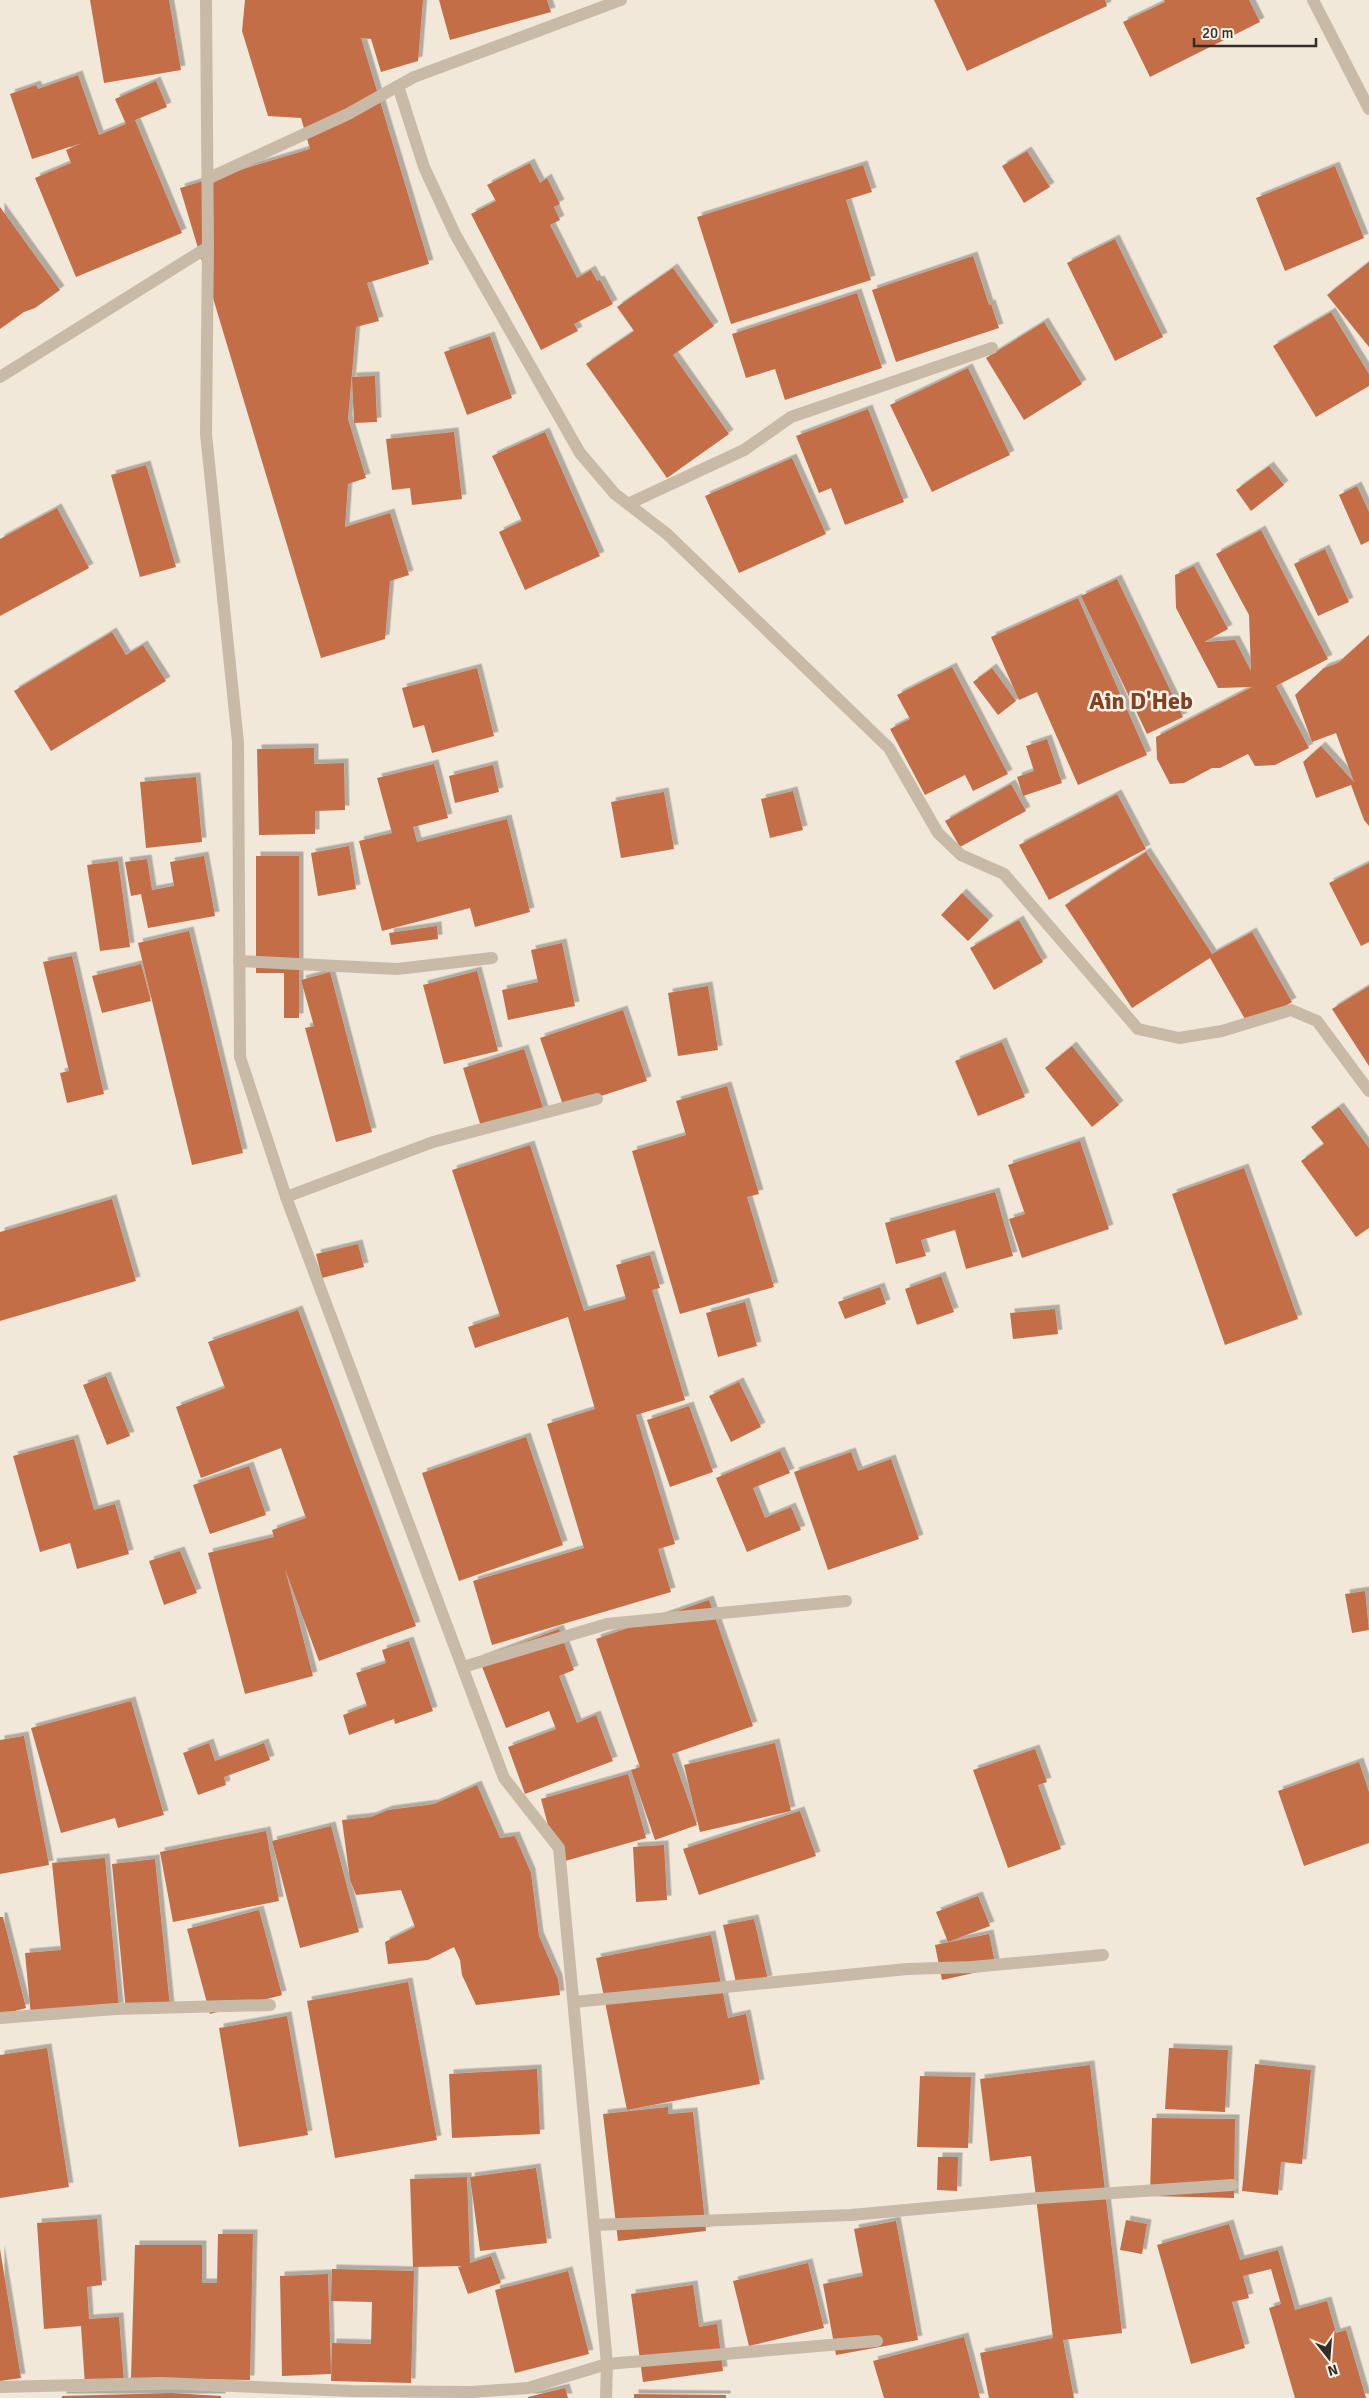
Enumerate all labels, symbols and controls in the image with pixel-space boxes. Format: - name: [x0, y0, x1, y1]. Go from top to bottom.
- scale bar: [1194, 15, 1316, 47]
- text: 20 m: [1202, 24, 1233, 42]
- district label: Ain D'Heb: [1089, 686, 1193, 716]
- north arrow: [1304, 2333, 1354, 2383]
- text: N: [1326, 2360, 1340, 2380]

